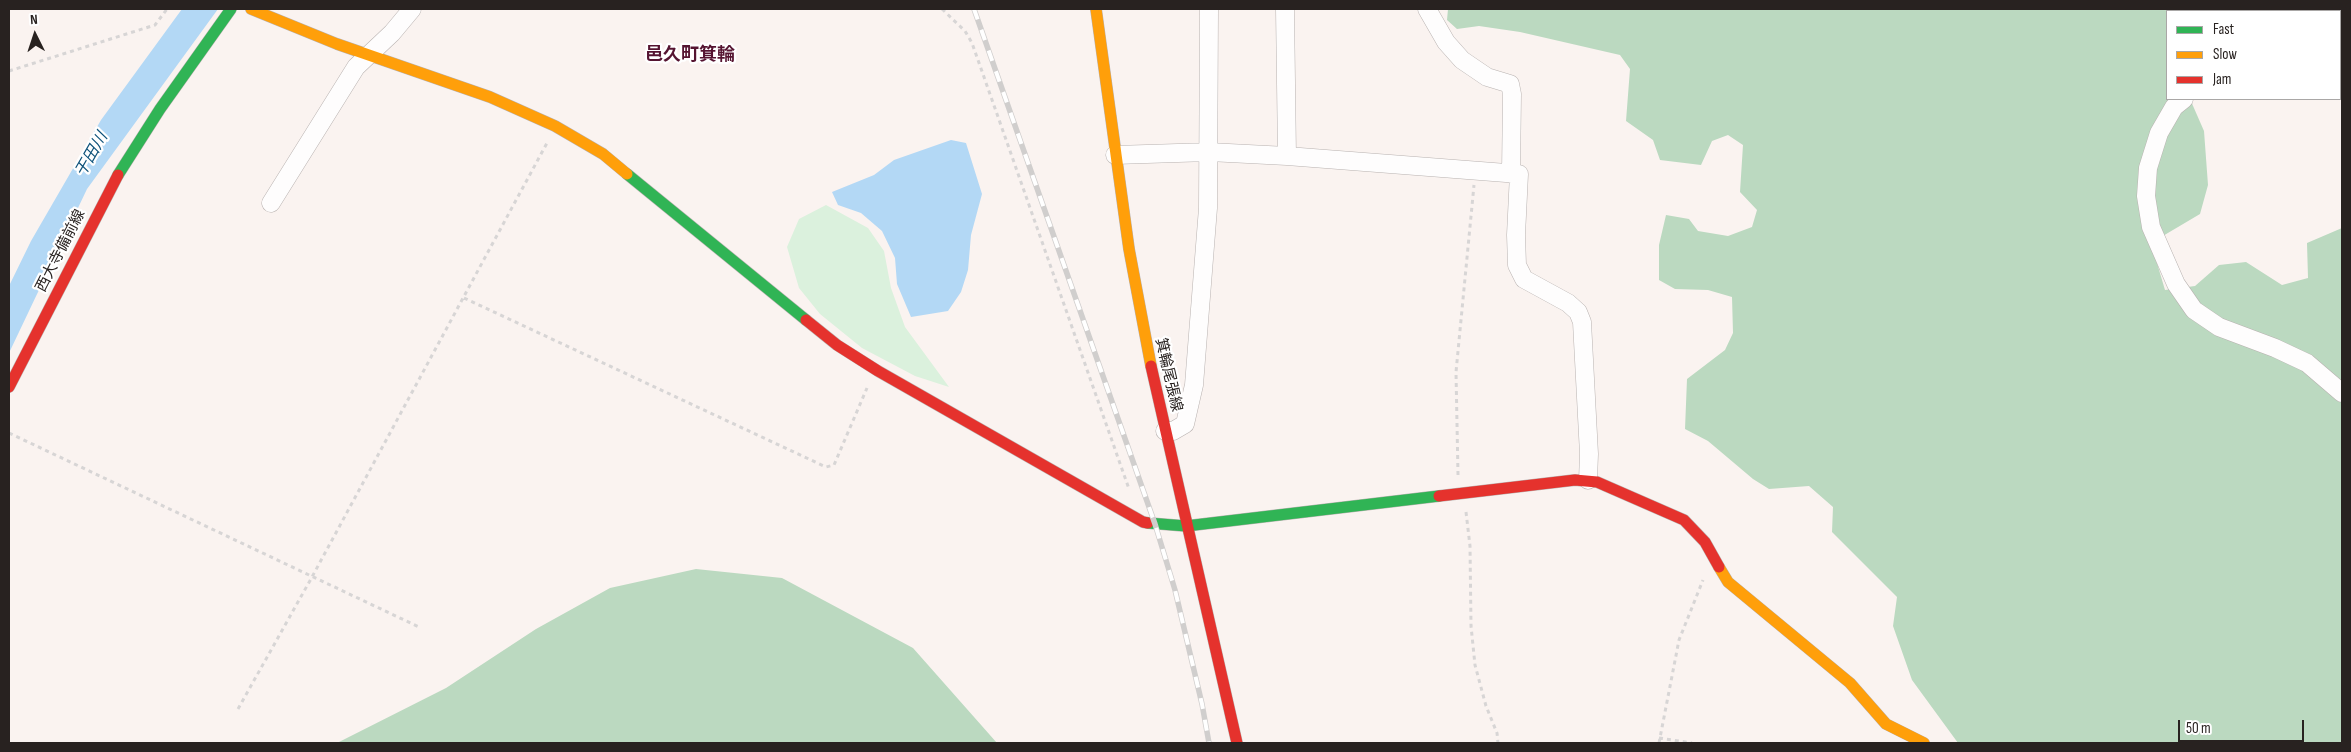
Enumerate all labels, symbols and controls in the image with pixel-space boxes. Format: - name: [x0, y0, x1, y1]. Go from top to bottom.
- north arrow: [10, 10, 60, 60]
- legend: [2166, 10, 2341, 100]
- text: N: [30, 11, 38, 28]
- text: Fast: [2213, 20, 2234, 39]
- district label: 邑久町箕輪: [645, 44, 735, 66]
- text: Slow: [2213, 45, 2237, 64]
- text: Jam: [2213, 70, 2231, 89]
- water label: 干田川: [72, 129, 112, 181]
- street label: 西大寺備前線: [33, 207, 89, 295]
- street label: 箕輪尾張線: [1151, 336, 1185, 414]
- scale bar: [2181, 710, 2307, 742]
- text: 50 m: [2186, 719, 2211, 738]

